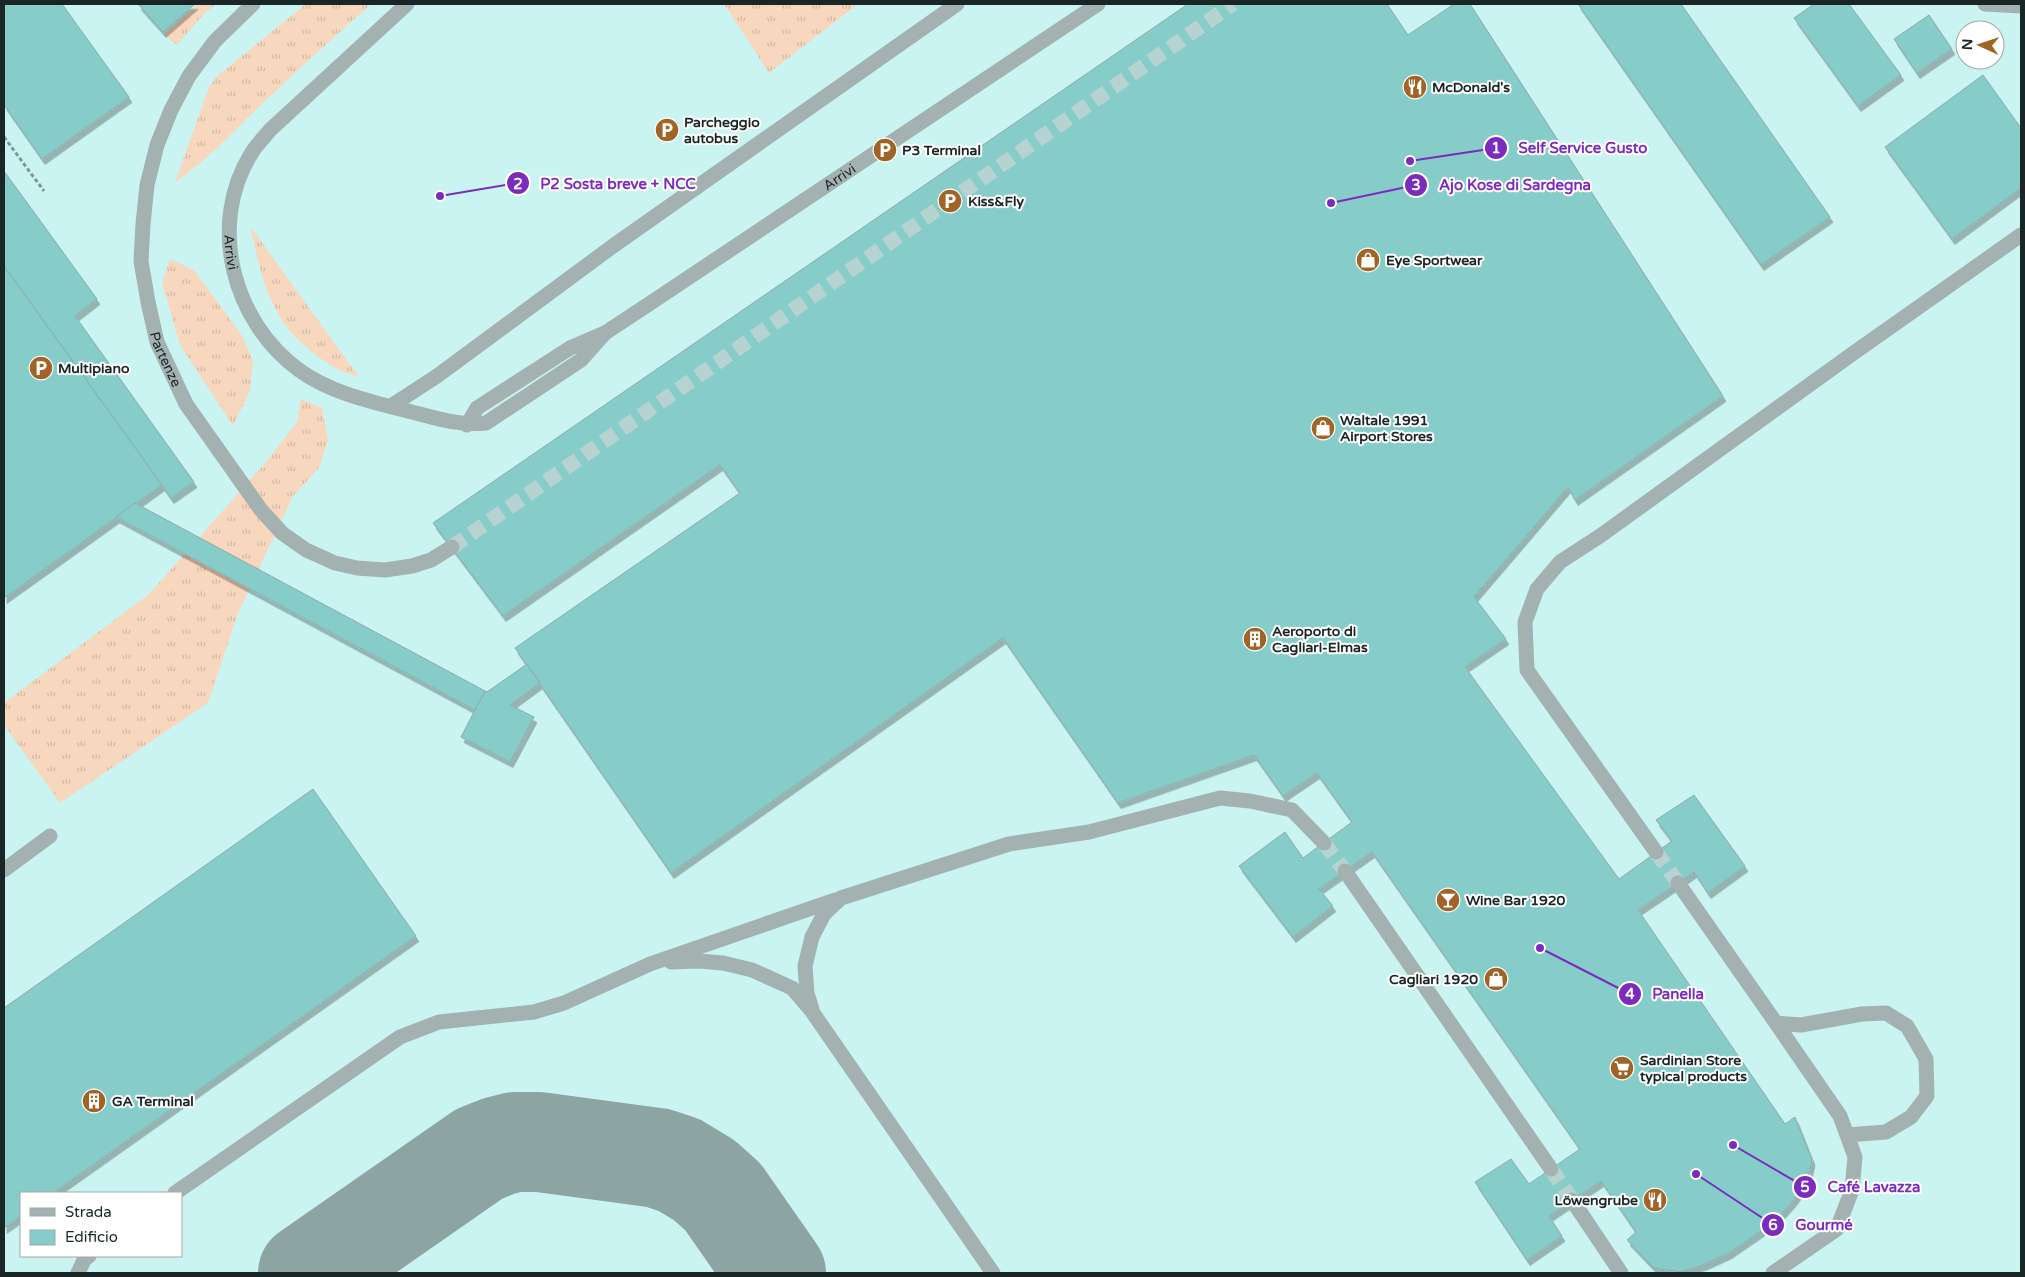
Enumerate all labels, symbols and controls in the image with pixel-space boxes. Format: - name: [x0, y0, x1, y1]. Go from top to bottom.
- north arrow: [1955, 20, 2005, 70]
- text: N: [1959, 38, 1976, 50]
- restaurant icon: McDonald's: [1402, 74, 1428, 100]
- place label: McDonald's: [1432, 79, 1510, 96]
- place label: Parcheggio autobus: [684, 114, 760, 147]
- parking icon: Parcheggio autobus: [654, 117, 680, 143]
- callout: Self Service Gusto: [1484, 133, 1658, 163]
- parking icon: P3 Terminal: [872, 137, 898, 163]
- text: 1: [1491, 139, 1501, 157]
- text: Self Service Gusto: [1519, 139, 1647, 157]
- place label: P3 Terminal: [902, 142, 981, 159]
- street label: Arrivi: [820, 160, 859, 194]
- callout: P2 Sosta breve + NCC: [506, 168, 706, 198]
- callout: Ajo Kose di Sardegna: [1404, 170, 1601, 200]
- text: 2: [513, 175, 523, 193]
- text: P2 Sosta breve + NCC: [540, 175, 696, 193]
- text: 3: [1411, 176, 1421, 194]
- text: Ajo Kose di Sardegna: [1439, 176, 1591, 195]
- parking icon: Kiss&Fly: [937, 188, 963, 214]
- place label: Kiss&Fly: [968, 193, 1024, 210]
- street label: Arrivi: [220, 234, 241, 272]
- shop icon: Eye Sportwear: [1355, 247, 1381, 273]
- place label: Eye Sportwear: [1386, 252, 1483, 269]
- street label: Partenze: [146, 330, 185, 390]
- parking icon: Multipiano: [28, 355, 54, 381]
- place label: Multipiano: [58, 360, 130, 377]
- place label: Waltale 1991 Airport Stores: [1340, 412, 1433, 445]
- shop icon: Waltale 1991 Airport Stores: [1310, 415, 1336, 441]
- place label: Aeroporto di Cagliari-Elmas: [1272, 623, 1368, 656]
- building icon: Aeroporto di Cagliari-Elmas: [1242, 626, 1268, 652]
- bar icon: Wine Bar 1920: [1435, 887, 1461, 913]
- place label: Wine Bar 1920: [1466, 892, 1566, 909]
- shop icon: Cagliari 1920: [1483, 966, 1509, 992]
- place label: Cagliari 1920: [1389, 971, 1478, 988]
- callout: Panella: [1617, 979, 1714, 1009]
- text: 4: [1625, 985, 1635, 1003]
- text: Panella: [1652, 985, 1704, 1003]
- place label: Sardinian Store typical products: [1639, 1052, 1747, 1085]
- supermarket icon: Sardinian Store typical products: [1609, 1055, 1635, 1081]
- building icon: GA Terminal: [81, 1088, 107, 1114]
- place label: GA Terminal: [112, 1093, 194, 1110]
- callout: Café Lavazza: [1792, 1172, 1930, 1202]
- text: 5: [1800, 1178, 1810, 1196]
- text: Café Lavazza: [1828, 1178, 1920, 1196]
- restaurant icon: Löwengrube: [1642, 1187, 1668, 1213]
- legend: [20, 1192, 182, 1257]
- place label: Löwengrube: [1555, 1192, 1638, 1209]
- text: Strada: [65, 1203, 112, 1221]
- callout: Gourmé: [1760, 1210, 1863, 1240]
- text: 6: [1768, 1216, 1778, 1234]
- text: Gourmé: [1795, 1216, 1853, 1234]
- text: Edificio: [65, 1228, 118, 1246]

